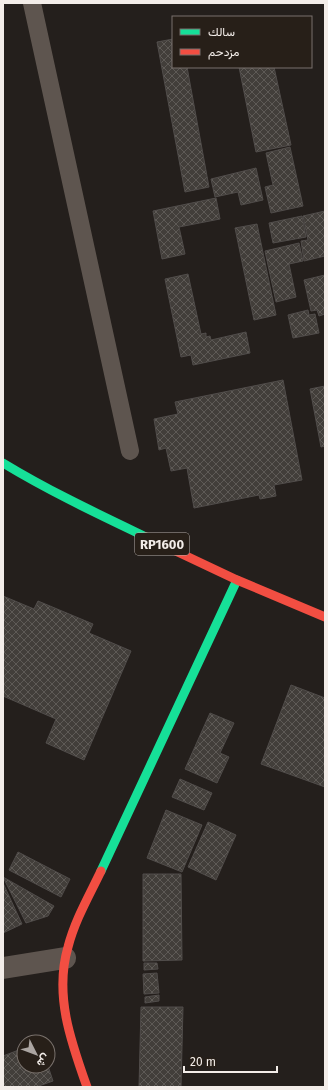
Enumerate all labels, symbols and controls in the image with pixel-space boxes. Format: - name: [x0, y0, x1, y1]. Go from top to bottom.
- legend: [172, 16, 312, 68]
- text: سالك: [208, 25, 235, 39]
- text: مزدحم: [208, 45, 239, 60]
- road number: RP1600: [135, 533, 189, 555]
- north arrow: [16, 1034, 56, 1074]
- scale bar: [184, 1048, 277, 1074]
- text: ش: [34, 1051, 52, 1070]
- text: 20 m: [190, 1055, 216, 1069]

